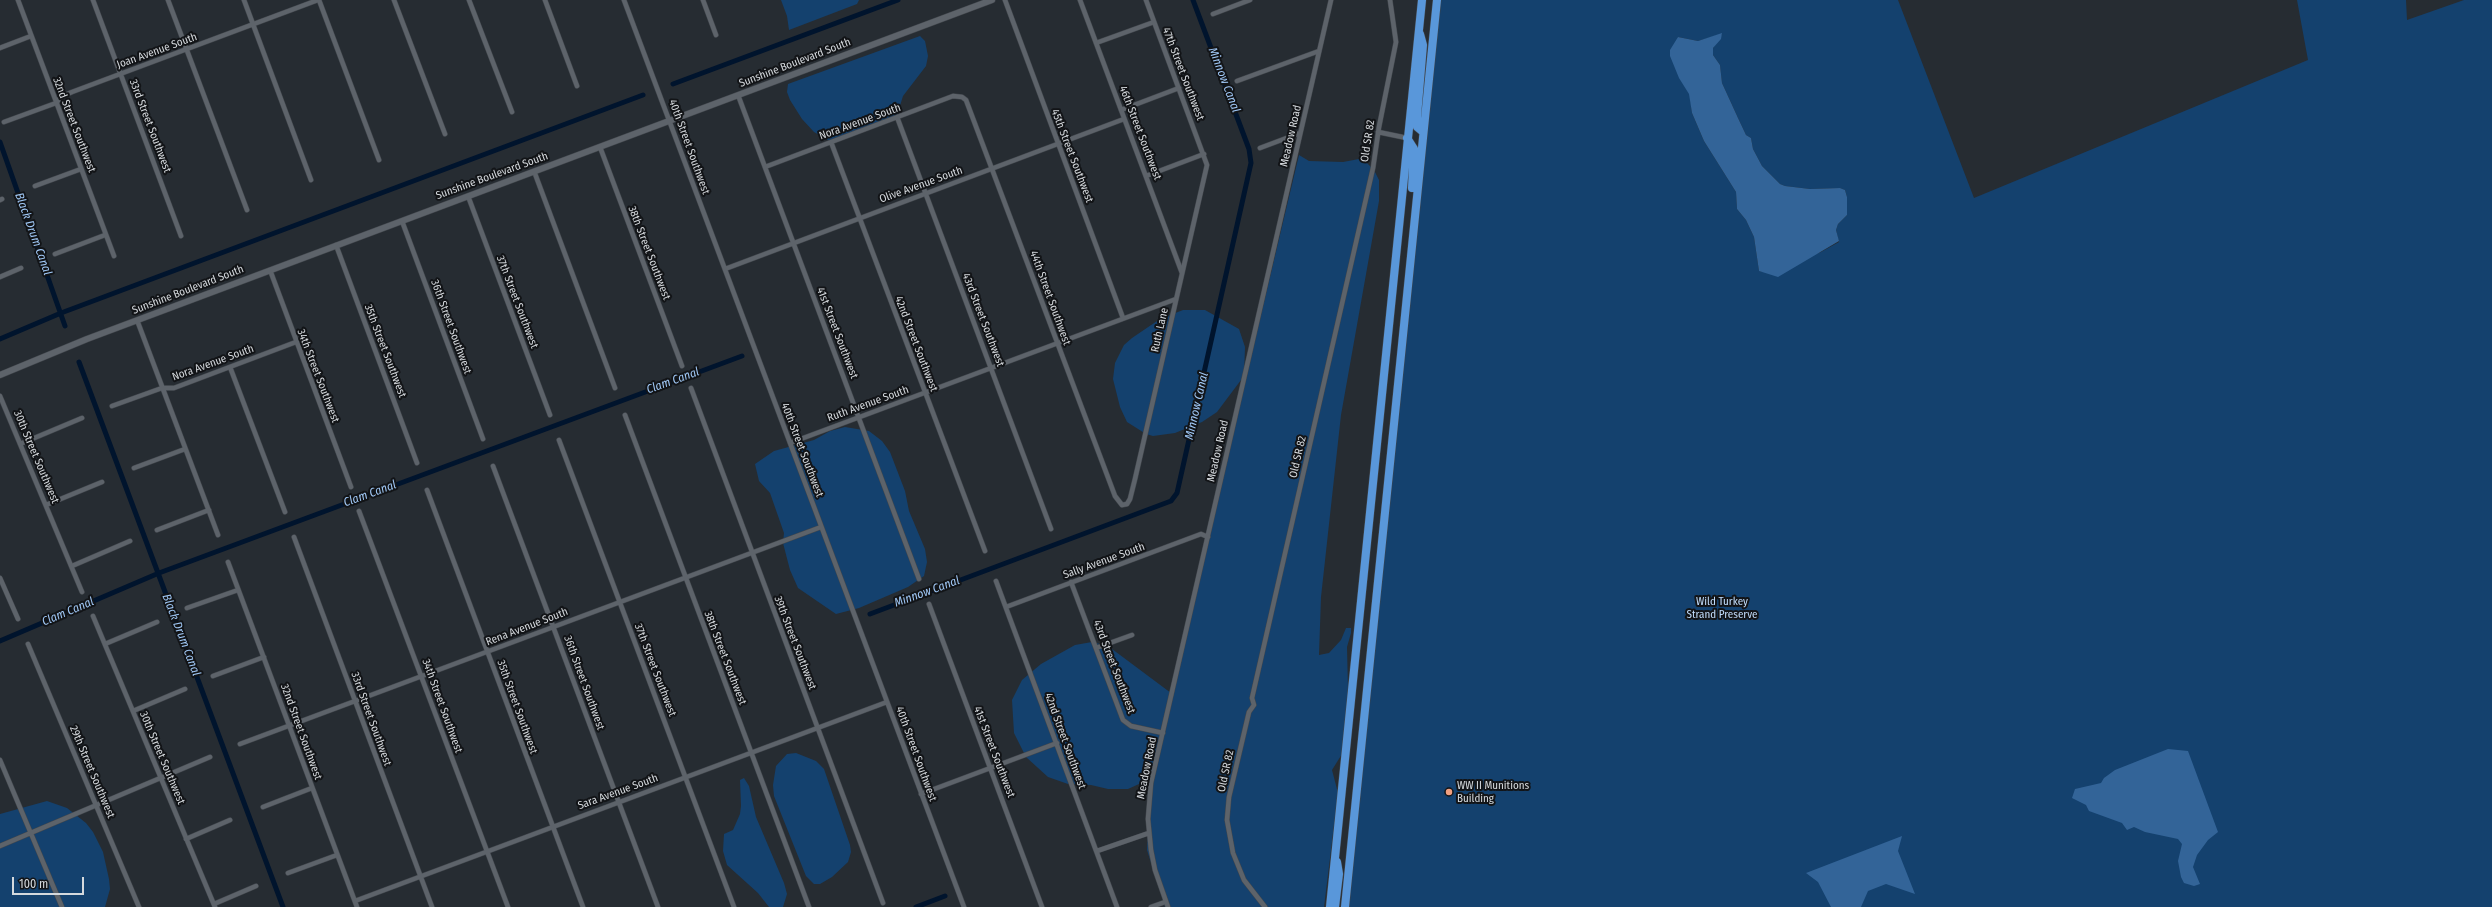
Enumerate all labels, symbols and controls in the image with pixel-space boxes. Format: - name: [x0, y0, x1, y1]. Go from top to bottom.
- street label: 47th Street Southwest: [1159, 26, 1207, 122]
- street label: Joan Avenue South: [115, 30, 199, 72]
- street label: Sunshine Boulevard South: [737, 36, 853, 90]
- water label: Minnow Canal: [1205, 45, 1243, 115]
- street label: 32nd Street Southwest: [50, 76, 98, 174]
- street label: 33rd Street Southwest: [126, 77, 174, 175]
- street label: 46th Street Southwest: [1116, 84, 1164, 182]
- street label: 40th Street Southwest: [666, 98, 712, 196]
- street label: Nora Avenue South: [817, 101, 903, 143]
- street label: Meadow Road: [1278, 104, 1304, 168]
- street label: 45th Street Southwest: [1048, 107, 1096, 205]
- street label: Old SR 82: [1358, 119, 1378, 163]
- street label: Sunshine Boulevard South: [434, 150, 550, 202]
- street label: Olive Avenue South: [878, 164, 964, 206]
- water label: Black Drum Canal: [11, 191, 55, 277]
- street label: 38th Street Southwest: [625, 204, 673, 302]
- street label: 44th Street Southwest: [1027, 249, 1073, 347]
- street label: 37th Street Southwest: [493, 254, 541, 350]
- street label: Sunshine Boulevard South: [130, 263, 246, 317]
- street label: 43rd Street Southwest: [959, 271, 1007, 369]
- street label: 36th Street Southwest: [428, 278, 474, 376]
- street label: 41st Street Southwest: [813, 285, 861, 381]
- street label: 42nd Street Southwest: [892, 294, 940, 394]
- street label: 35th Street Southwest: [361, 302, 409, 400]
- street label: Ruth Lane: [1148, 307, 1172, 353]
- street label: 34th Street Southwest: [294, 327, 342, 425]
- street label: Nora Avenue South: [170, 342, 256, 384]
- water label: Clam Canal: [645, 365, 701, 397]
- water label: Minnow Canal: [1182, 371, 1212, 441]
- street label: Ruth Avenue South: [825, 383, 911, 425]
- street label: 40th Street Southwest: [778, 401, 826, 499]
- street label: 30th Street Southwest: [10, 409, 62, 505]
- street label: Meadow Road: [1205, 419, 1231, 483]
- street label: Old SR 82: [1287, 435, 1309, 479]
- water label: Clam Canal: [342, 478, 398, 510]
- street label: Sally Avenue South: [1061, 540, 1147, 582]
- water label: Minnow Canal: [892, 574, 962, 610]
- water label: Black Drum Canal: [159, 592, 203, 678]
- street label: 39th Street Southwest: [771, 594, 819, 692]
- water label: Clam Canal: [40, 595, 96, 629]
- park label: Wild Turkey Strand Preserve: [1687, 595, 1757, 621]
- street label: Rena Avenue South: [484, 605, 570, 649]
- street label: 38th Street Southwest: [701, 609, 749, 707]
- street label: 43rd Street Southwest: [1090, 618, 1138, 716]
- street label: 37th Street Southwest: [631, 622, 679, 718]
- street label: 36th Street Southwest: [561, 634, 607, 732]
- street label: 34th Street Southwest: [419, 657, 465, 755]
- street label: 35th Street Southwest: [494, 658, 540, 756]
- street label: 33rd Street Southwest: [348, 670, 394, 768]
- street label: 32nd Street Southwest: [278, 682, 324, 782]
- street label: 42nd Street Southwest: [1041, 691, 1089, 791]
- street label: 41st Street Southwest: [970, 704, 1018, 800]
- street label: 40th Street Southwest: [893, 705, 939, 803]
- street label: 30th Street Southwest: [136, 710, 188, 806]
- street label: 29th Street Southwest: [67, 724, 117, 820]
- street label: Meadow Road: [1135, 736, 1159, 800]
- street label: Old SR 82: [1215, 749, 1237, 793]
- street label: Sara Avenue South: [576, 771, 660, 813]
- place label: WW II Munitions Building: [1457, 779, 1529, 805]
- marker: WW II Munitions Building: [1444, 787, 1454, 797]
- scale bar: [14, 869, 86, 895]
- text: 100 m: [19, 877, 48, 891]

